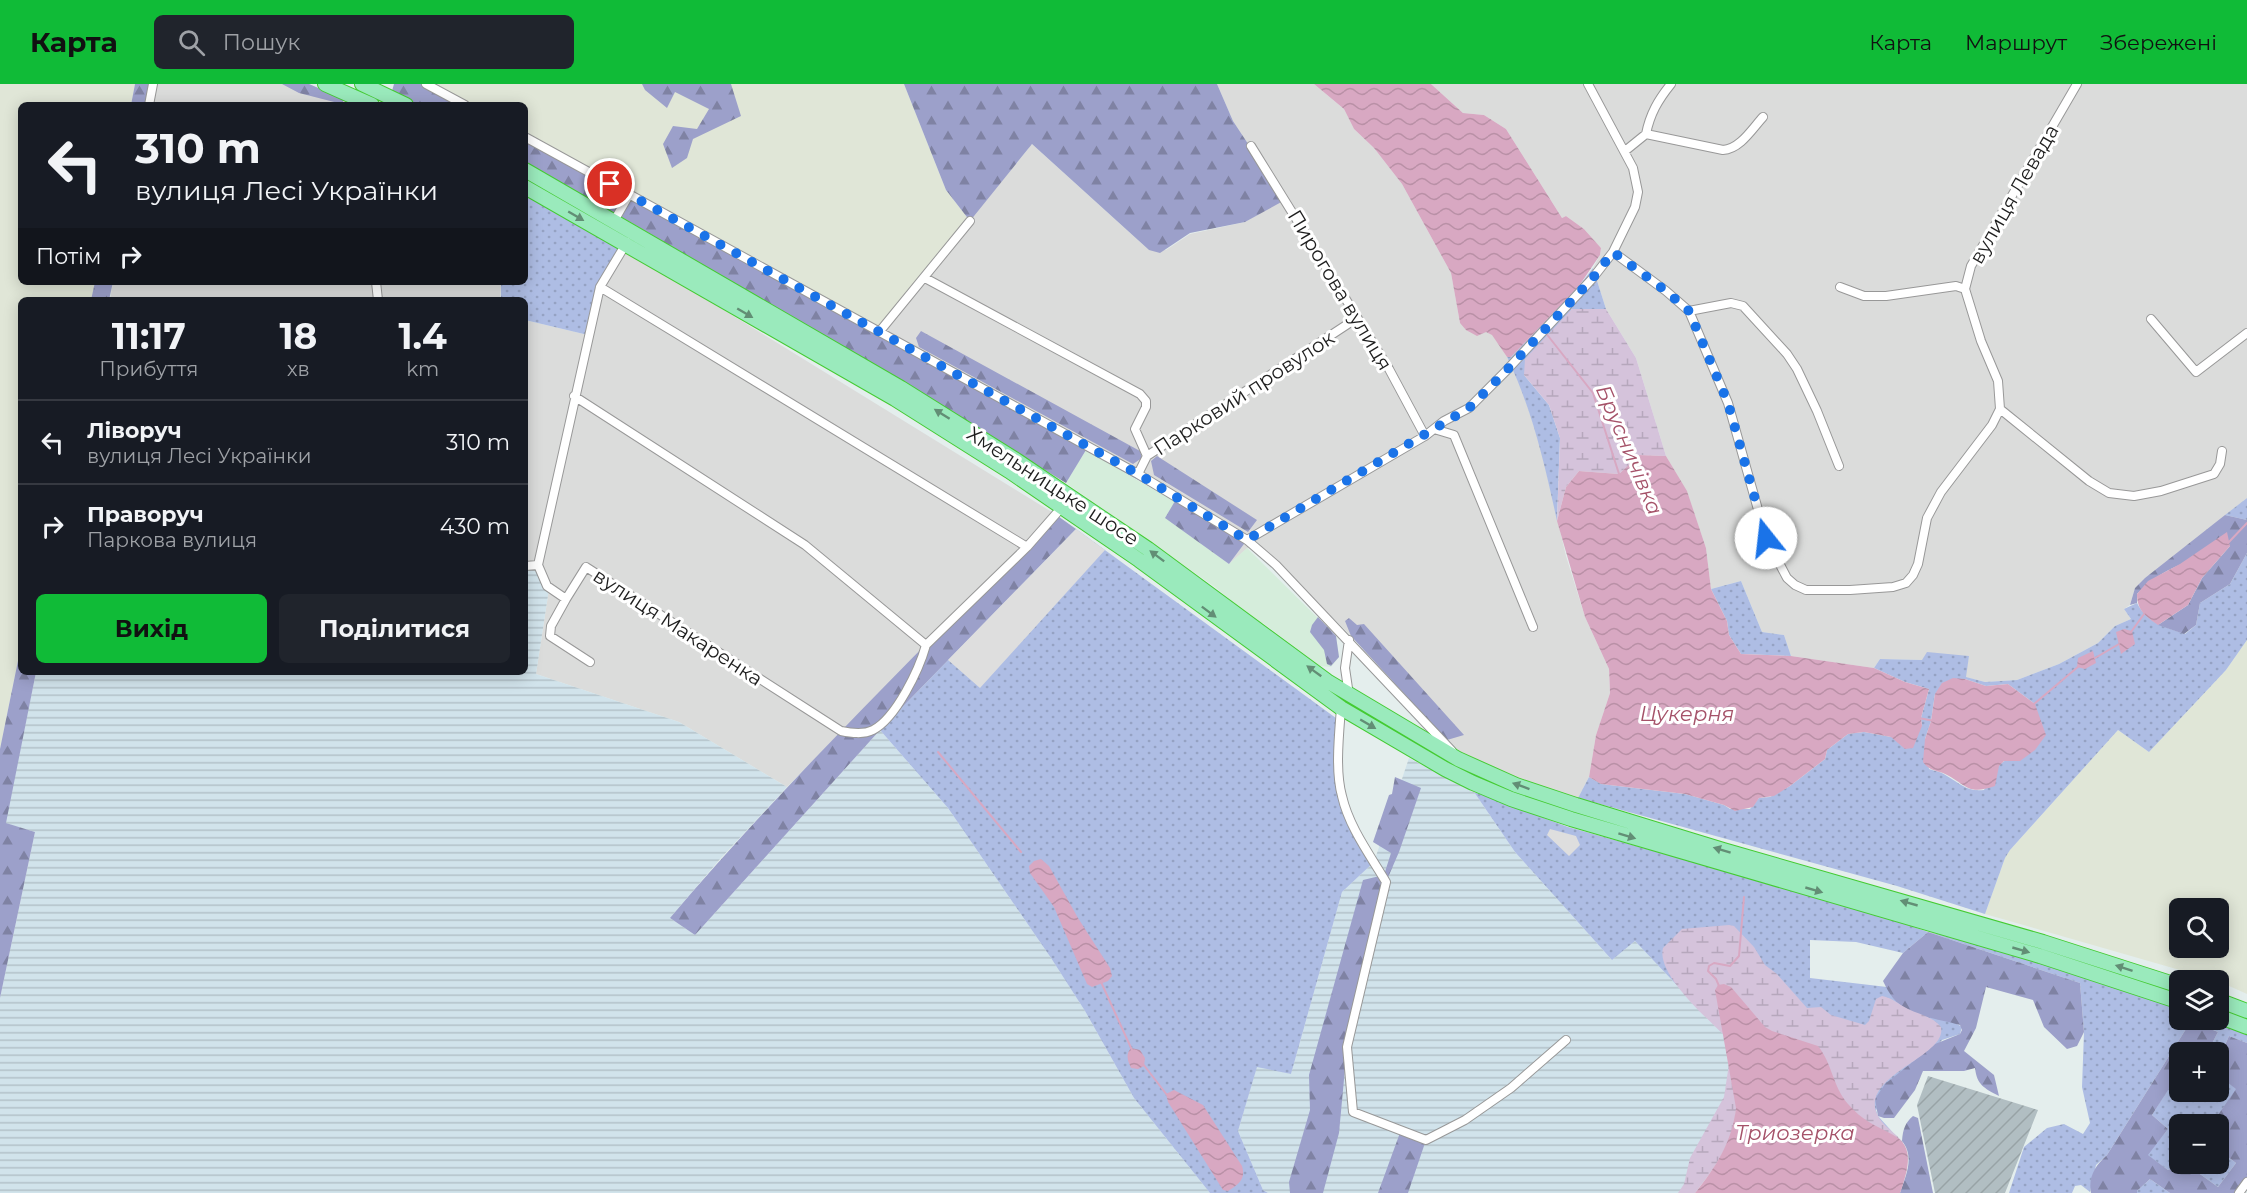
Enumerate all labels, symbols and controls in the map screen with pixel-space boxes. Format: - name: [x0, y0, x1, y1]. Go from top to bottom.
- search box: [154, 15, 574, 69]
- text: Карта: [30, 25, 118, 59]
- icon: search: [175, 26, 208, 59]
- text: Пошук: [223, 29, 300, 56]
- text: Карта: [1869, 30, 1932, 55]
- text: Маршрут: [1965, 30, 2067, 55]
- text: Збережені: [2100, 30, 2217, 55]
- street label: вулиця Левада: [1964, 120, 2064, 268]
- text: 310 m: [135, 122, 261, 174]
- icon: left: [36, 126, 114, 204]
- pin: [584, 158, 635, 209]
- icon: arrive: [593, 167, 626, 200]
- text: вулиця Лесі Українки: [135, 174, 438, 207]
- street label: Пирогова вулиця: [1283, 206, 1397, 374]
- one-way arrow: [568, 211, 584, 222]
- icon: right: [114, 240, 147, 273]
- text: Потім: [36, 243, 102, 270]
- one-way arrow: [737, 308, 754, 318]
- text: 11:17: [112, 314, 186, 358]
- text: 18: [279, 314, 317, 358]
- text: 1.4: [398, 314, 447, 358]
- street label: Парковий провулок: [1149, 325, 1339, 460]
- text: Прибуття: [99, 357, 198, 381]
- text: хв: [287, 357, 310, 381]
- text: km: [406, 357, 439, 381]
- water label: Брусничівка: [1591, 381, 1668, 519]
- one-way arrow: [934, 408, 950, 419]
- text: Ліворуч: [87, 417, 182, 444]
- street label: Хмельницьке шосе: [962, 421, 1144, 551]
- icon: left: [36, 426, 69, 459]
- text: 310 m: [446, 429, 510, 456]
- text: вулиця Лесі Українки: [87, 444, 311, 468]
- text: Праворуч: [87, 501, 204, 528]
- position arrow: [1734, 506, 1798, 570]
- icon: right: [36, 510, 69, 543]
- text: 430 m: [440, 513, 510, 540]
- text: Паркова вулиця: [87, 528, 257, 552]
- one-way arrow: [1150, 550, 1165, 562]
- street label: вулиця Макаренка: [589, 563, 767, 691]
- button: Вихід: [36, 594, 267, 663]
- button: Поділитися: [279, 594, 510, 663]
- one-way arrow: [1200, 606, 1216, 618]
- one-way arrow: [1306, 666, 1321, 678]
- water label: Цукерня: [1640, 701, 1734, 726]
- one-way arrow: [1360, 719, 1376, 730]
- one-way arrow: [1511, 781, 1529, 791]
- one-way arrow: [1618, 832, 1636, 841]
- one-way arrow: [1713, 845, 1731, 854]
- one-way arrow: [1805, 886, 1823, 895]
- one-way arrow: [1900, 898, 1919, 908]
- map controls: [2169, 898, 2229, 1174]
- button: search: [2169, 898, 2229, 958]
- one-way arrow: [2012, 946, 2030, 955]
- one-way arrow: [2115, 963, 2133, 972]
- button: layers: [2169, 970, 2229, 1030]
- button: +: [2169, 1042, 2229, 1102]
- button: −: [2169, 1114, 2229, 1174]
- water label: Триозерка: [1735, 1120, 1855, 1145]

